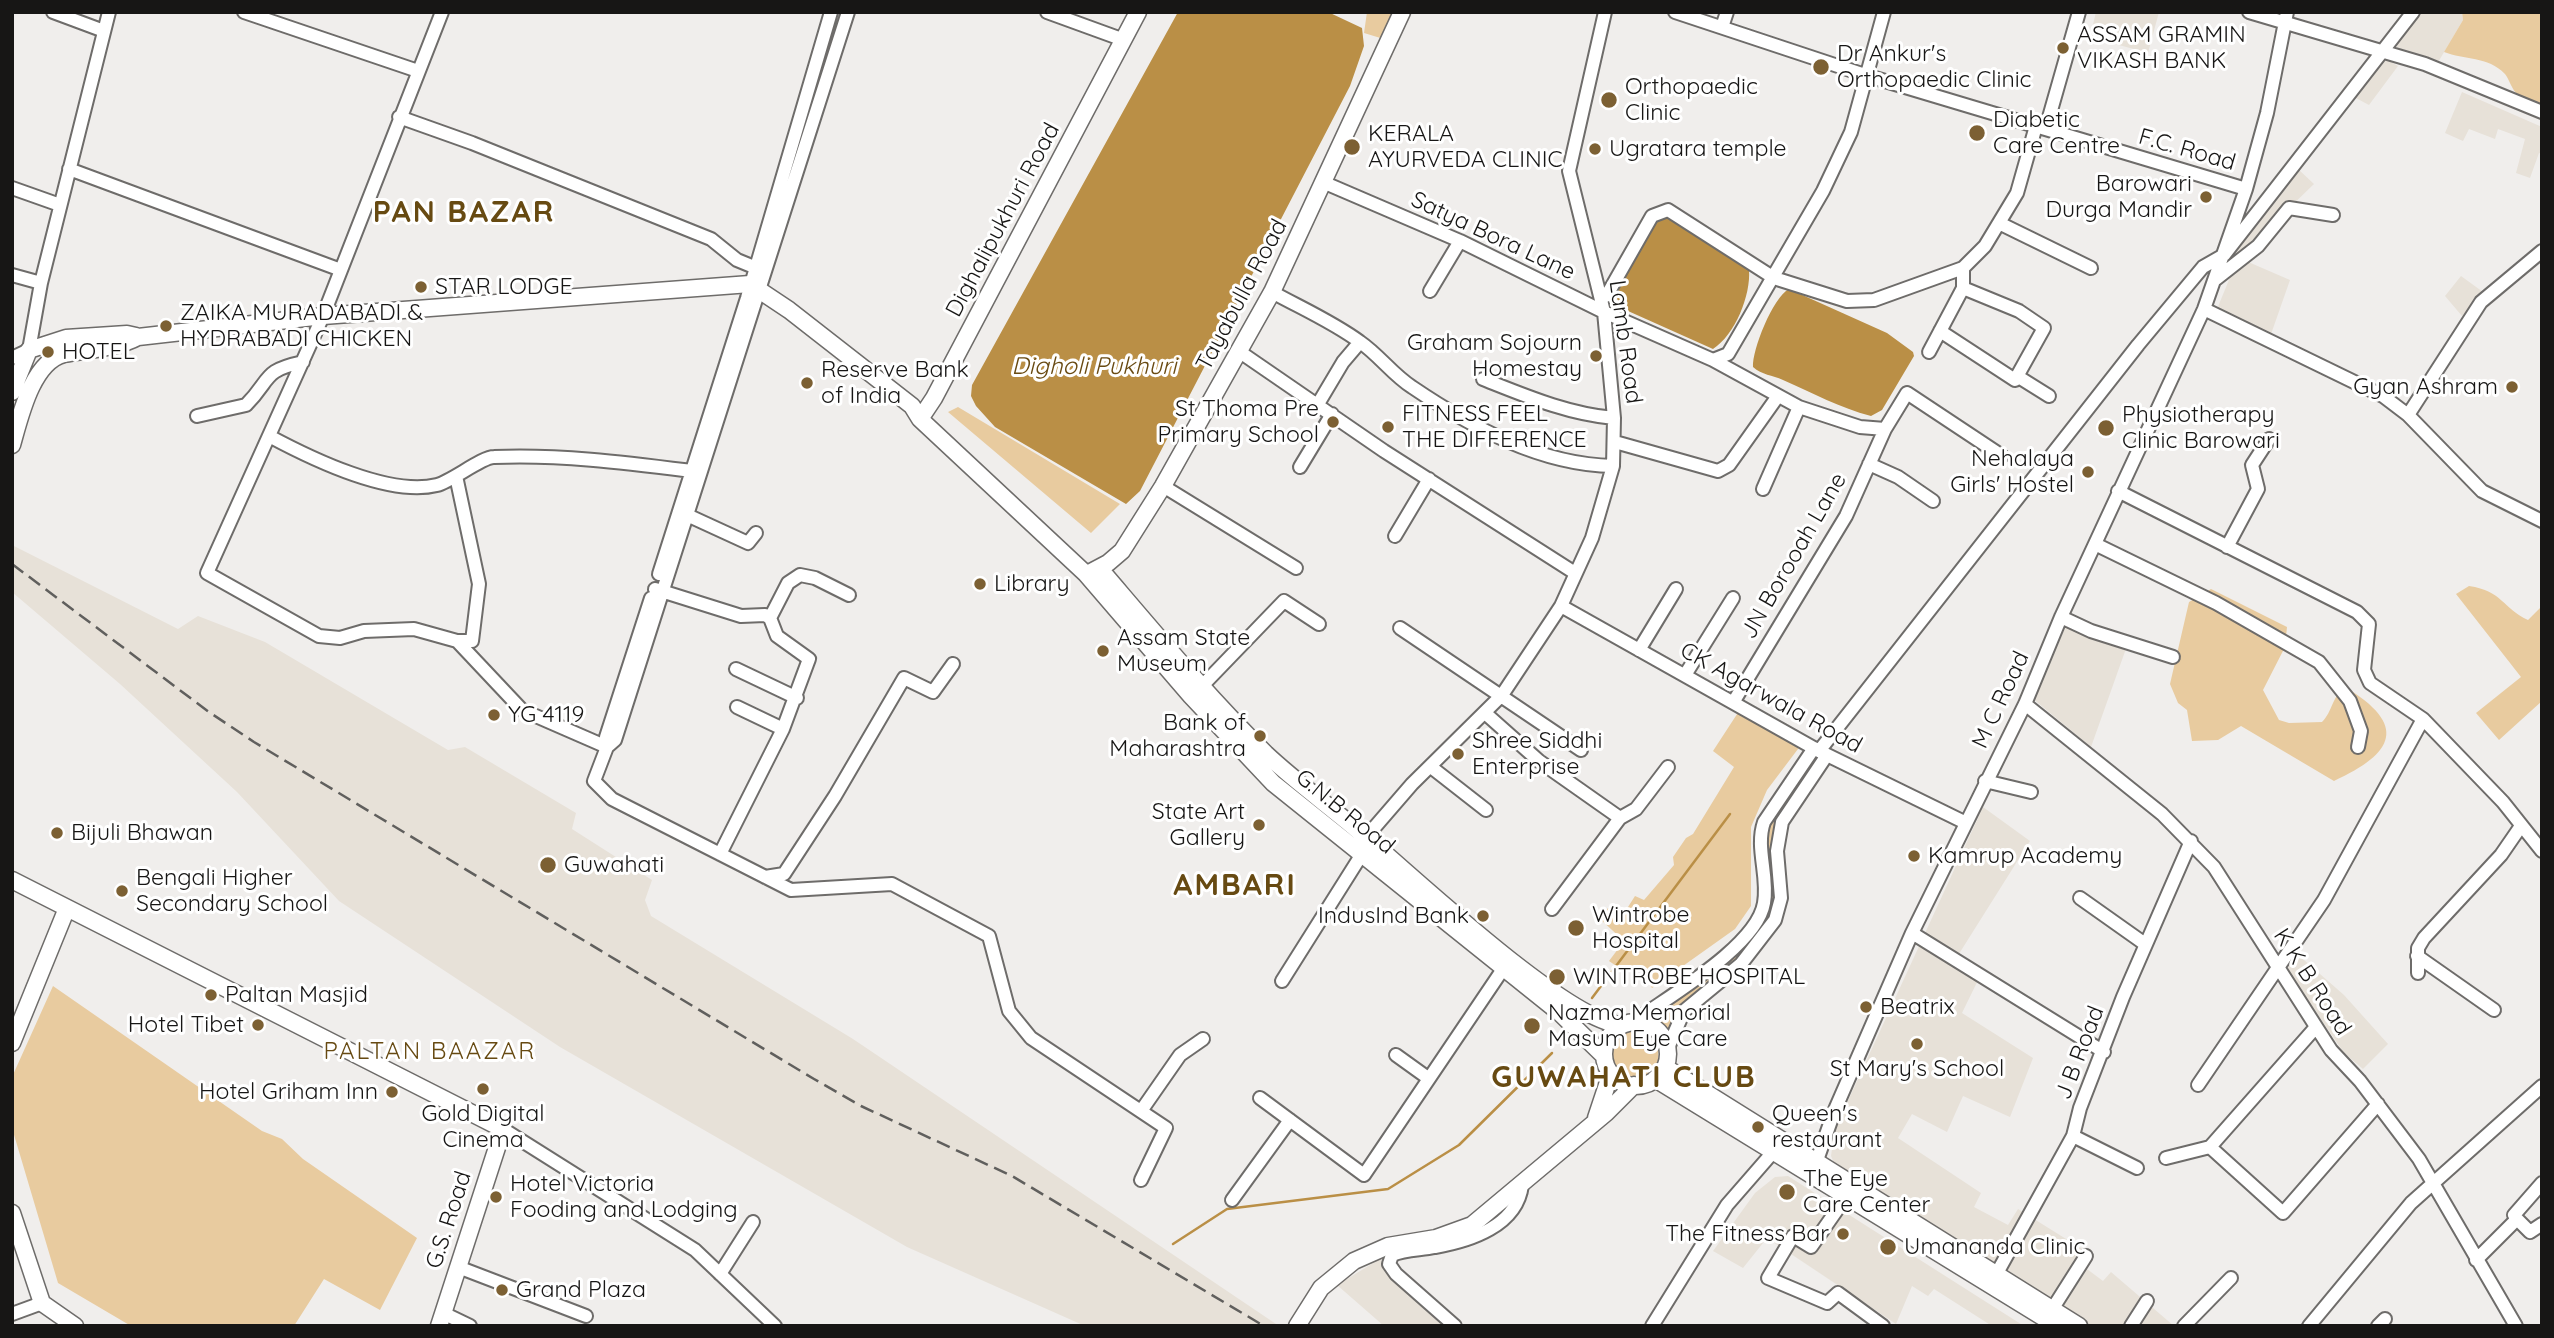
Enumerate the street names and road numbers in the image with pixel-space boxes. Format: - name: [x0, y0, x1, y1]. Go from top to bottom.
- street label: Dighalipukhuri Road: [940, 118, 1066, 322]
- street label: F.C. Road: [2135, 123, 2239, 177]
- street label: Satya Bora Lane: [1406, 186, 1580, 286]
- street label: Tayabulla Road: [1191, 215, 1293, 375]
- street label: Lamb Road: [1603, 278, 1647, 406]
- street label: JN Borooah Lane: [1735, 468, 1853, 644]
- street label: CK Agarwala Road: [1675, 637, 1867, 759]
- street label: M C Road: [1967, 647, 2035, 753]
- street label: G.N.B Road: [1290, 764, 1400, 860]
- street label: K K B Road: [2267, 923, 2357, 1041]
- street label: J B Road: [2050, 1002, 2110, 1104]
- street label: G.S. Road: [420, 1168, 478, 1272]

